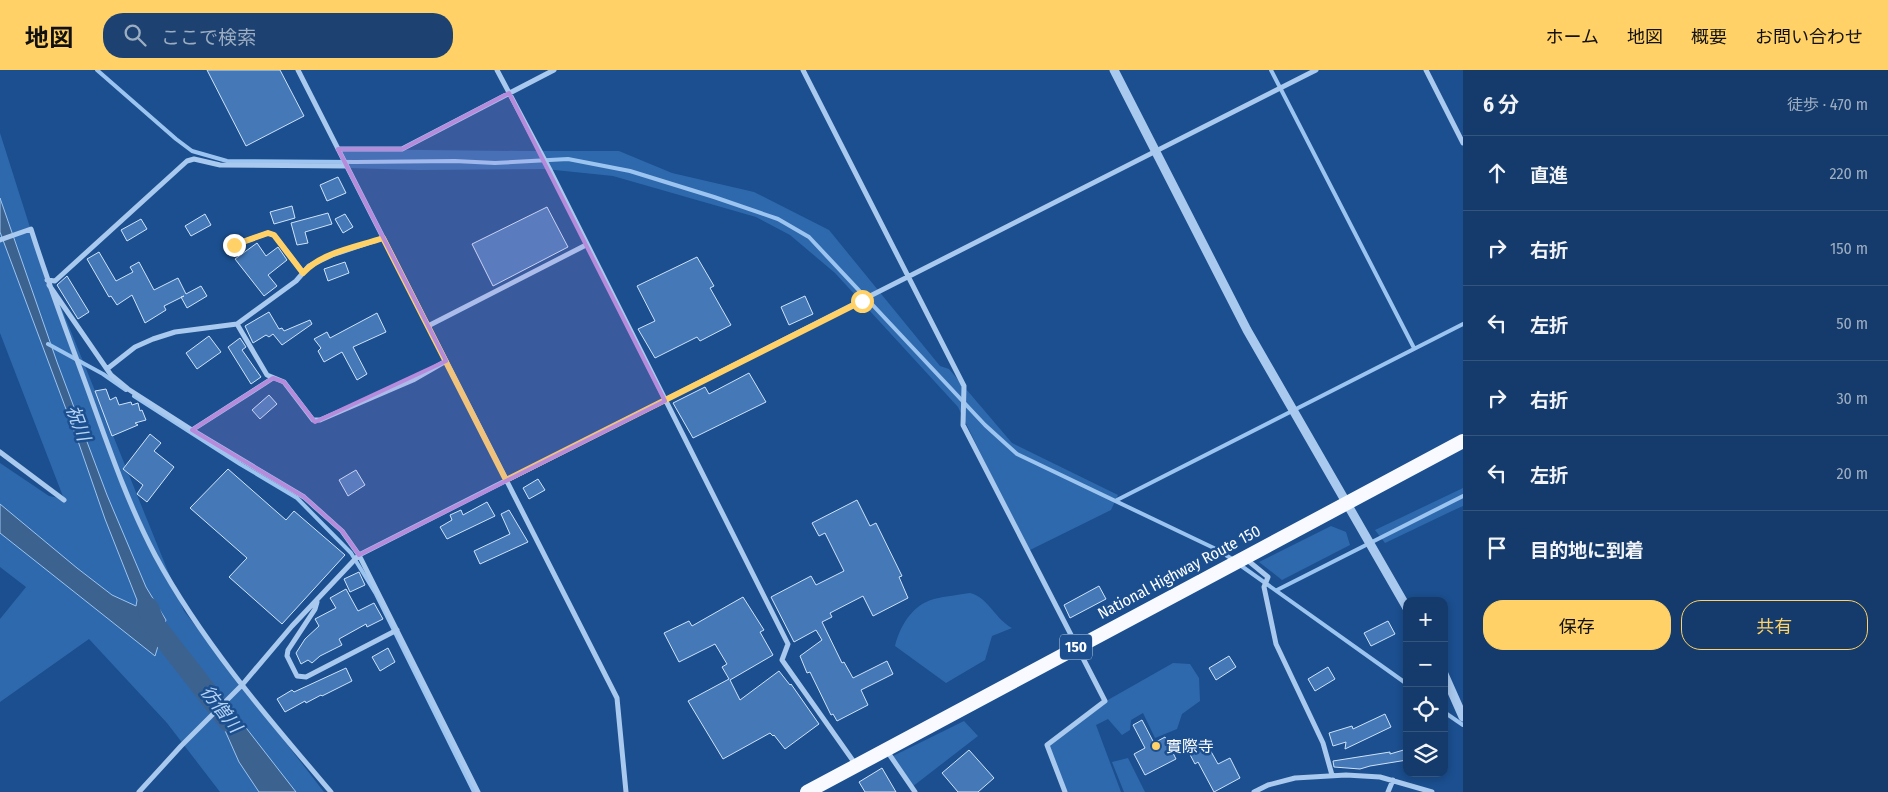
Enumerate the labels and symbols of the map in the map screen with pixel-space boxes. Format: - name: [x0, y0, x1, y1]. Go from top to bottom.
- route end: [223, 234, 246, 257]
- route start: [851, 290, 874, 313]
- water label: 祝川: [61, 402, 95, 446]
- street label: National Highway Route 150: [1094, 521, 1264, 623]
- road number: 150: [1060, 634, 1092, 660]
- water label: 彷僧川: [196, 681, 248, 739]
- place label: 實際寺: [1166, 737, 1214, 756]
- marker: 實際寺: [1150, 740, 1162, 752]

